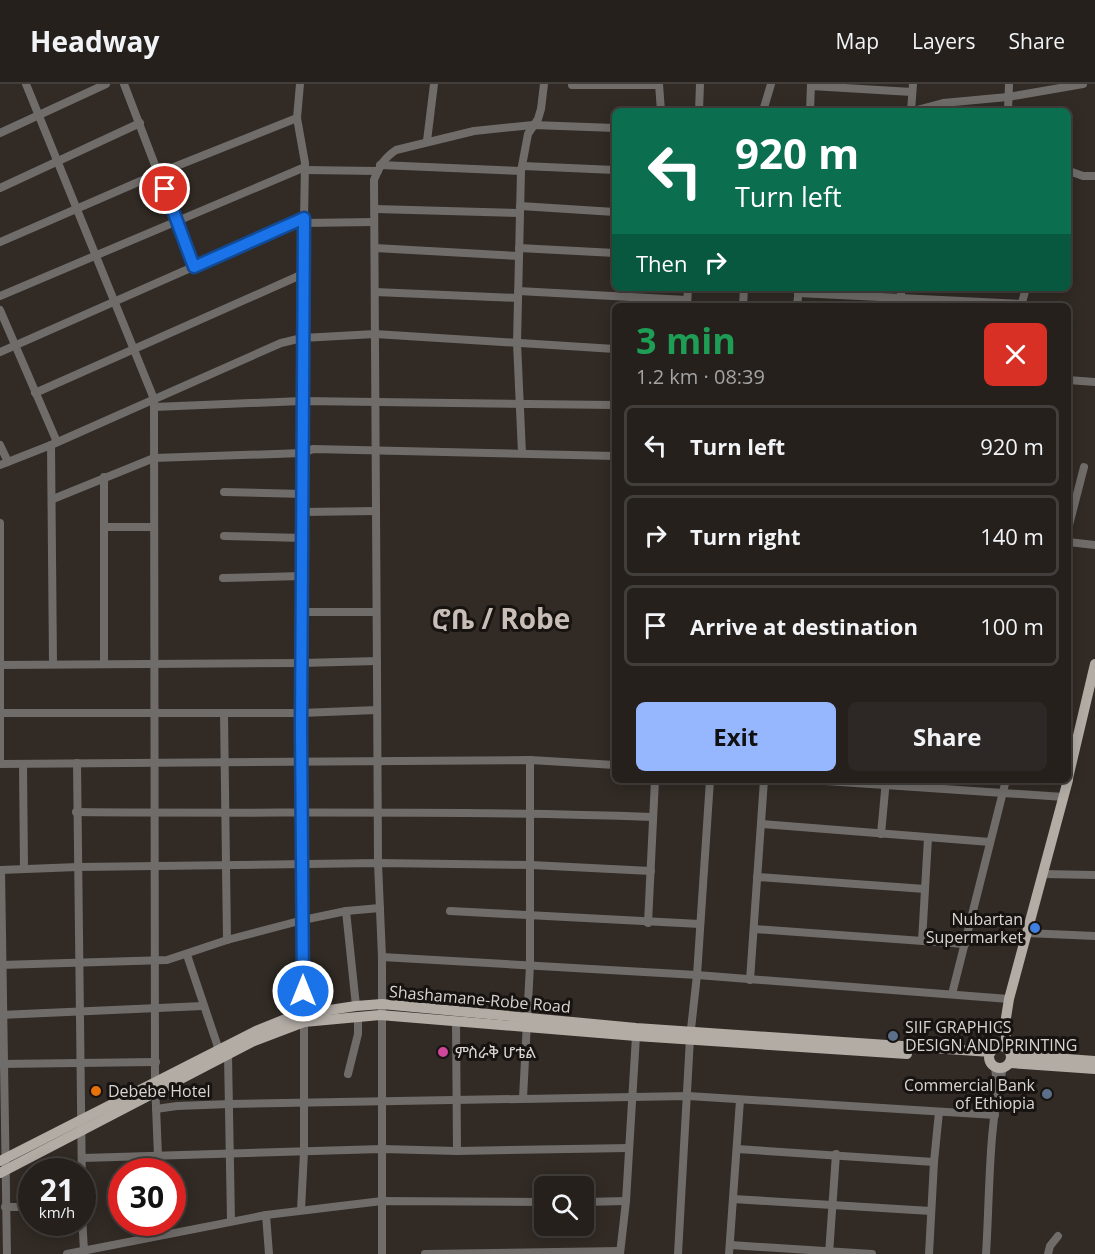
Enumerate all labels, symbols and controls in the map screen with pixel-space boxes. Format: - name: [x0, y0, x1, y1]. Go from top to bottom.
- text: Headway: [30, 22, 159, 60]
- text: Map: [836, 27, 879, 55]
- text: Layers: [912, 27, 976, 55]
- text: Share: [1009, 27, 1065, 55]
- text: 920 m: [735, 124, 859, 181]
- icon: left: [636, 132, 714, 210]
- pin: [139, 163, 190, 214]
- icon: arrive: [148, 172, 181, 205]
- text: Turn left: [735, 178, 842, 215]
- icon: right: [699, 246, 732, 279]
- text: Then: [636, 248, 687, 278]
- text: 3 min: [636, 316, 736, 365]
- button: close: [984, 323, 1047, 386]
- text: 1.2 km · 08:39: [636, 363, 765, 390]
- icon: left: [639, 429, 672, 462]
- text: Turn left: [690, 431, 785, 461]
- text: 920 m: [980, 431, 1044, 461]
- icon: right: [639, 519, 672, 552]
- text: Turn right: [690, 521, 801, 551]
- text: 140 m: [980, 521, 1044, 551]
- district label: ሮቤ / Robe: [432, 599, 570, 637]
- icon: arrive: [639, 609, 672, 642]
- text: Arrive at destination: [690, 611, 918, 641]
- text: 100 m: [980, 611, 1044, 641]
- button: Exit: [636, 702, 836, 771]
- button: Share: [848, 702, 1047, 771]
- place label: Nubartan Supermarket: [926, 908, 1023, 948]
- marker: Nubartan Supermarket: [1028, 921, 1042, 935]
- position arrow: [271, 959, 335, 1023]
- street label: Shashamane-Robe Road: [388, 980, 572, 1018]
- place label: SIIF GRAPHICS DESIGN AND PRINTING: [905, 1016, 1077, 1056]
- marker: SIIF GRAPHICS DESIGN AND PRINTING: [886, 1029, 900, 1043]
- place label: ምስራቅ ሆቴል: [455, 1041, 536, 1063]
- marker: ምስራቅ ሆቴል: [436, 1045, 450, 1059]
- place label: Commercial Bank of Ethiopia: [904, 1074, 1036, 1114]
- place label: Debebe Hotel: [108, 1080, 210, 1102]
- marker: Debebe Hotel: [89, 1084, 103, 1098]
- marker: Commercial Bank of Ethiopia: [1040, 1087, 1054, 1101]
- speed limit sign: 30: [108, 1158, 186, 1236]
- text: 21: [40, 1169, 74, 1210]
- map controls: [534, 1176, 594, 1236]
- button: search: [534, 1176, 594, 1236]
- text: km/h: [39, 1202, 75, 1222]

